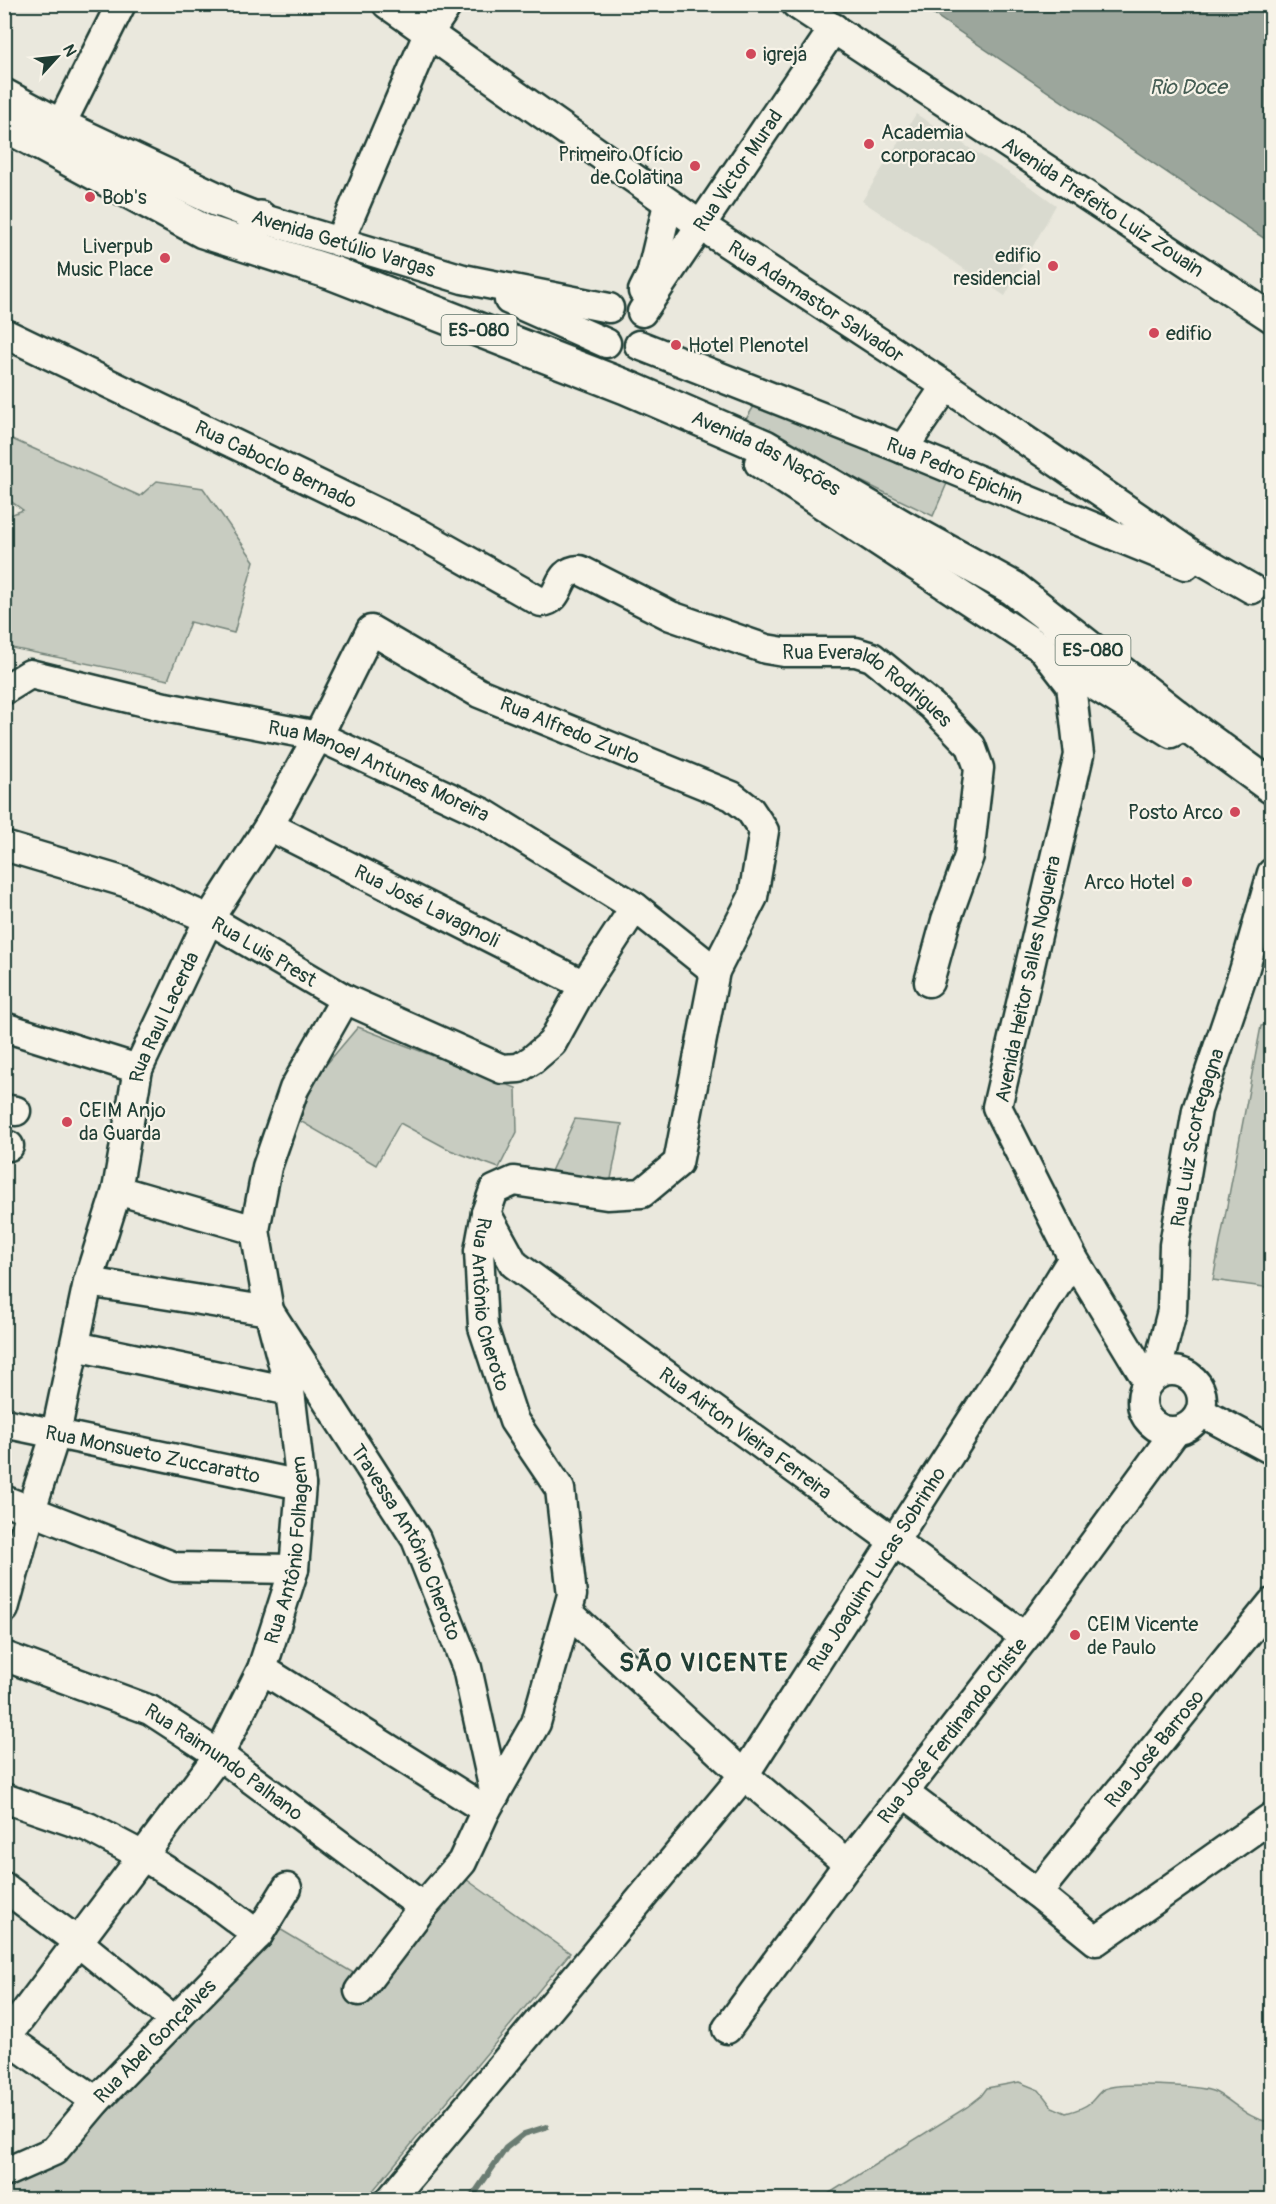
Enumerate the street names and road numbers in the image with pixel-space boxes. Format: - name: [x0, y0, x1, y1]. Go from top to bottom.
- street label: Rua Victor Murad: [688, 104, 788, 236]
- street label: Avenida Prefeito Luiz Zouain: [997, 131, 1209, 282]
- street label: Avenida Getúlio Vargas: [248, 204, 438, 283]
- street label: Rua Adamastor Salvador: [724, 234, 909, 368]
- road number: ES-080: [442, 315, 516, 345]
- street label: Avenida das Nações: [688, 404, 845, 501]
- street label: Rua Caboclo Bernado: [191, 414, 361, 514]
- street label: Rua Pedro Epichin: [883, 431, 1027, 510]
- road number: ES-080: [1056, 635, 1130, 665]
- street label: Rua Everaldo Rodrigues: [782, 639, 958, 732]
- street label: Rua Alfredo Zurlo: [496, 690, 644, 770]
- street label: Rua Manoel Antunes Moreira: [266, 714, 495, 827]
- street label: Avenida Heitor Salles Nogueira: [990, 853, 1066, 1105]
- street label: Rua José Lavagnoli: [350, 859, 504, 953]
- street label: Rua Luis Prest: [207, 911, 322, 993]
- street label: Rua Raul Lacerda: [123, 947, 204, 1084]
- street label: Rua Luiz Scortegagna: [1165, 1045, 1229, 1229]
- street label: Rua Antônio Cheroto: [466, 1216, 516, 1394]
- street label: Rua Airton Vieira Ferreira: [654, 1362, 837, 1505]
- street label: Rua Monsueto Zuccaratto: [43, 1419, 263, 1489]
- street label: Travessa Antônio Cheroto: [345, 1439, 467, 1644]
- street label: Rua Antônio Folhagem: [258, 1455, 314, 1647]
- street label: Rua Joaquim Lucas Sobrinho: [801, 1462, 951, 1676]
- street label: Rua José Ferdinando Chiste: [872, 1632, 1033, 1828]
- street label: Rua José Barroso: [1099, 1684, 1209, 1813]
- street label: Rua Raimundo Palhano: [140, 1698, 308, 1826]
- street label: Rua Abel Gonçalves: [88, 1973, 221, 2108]

